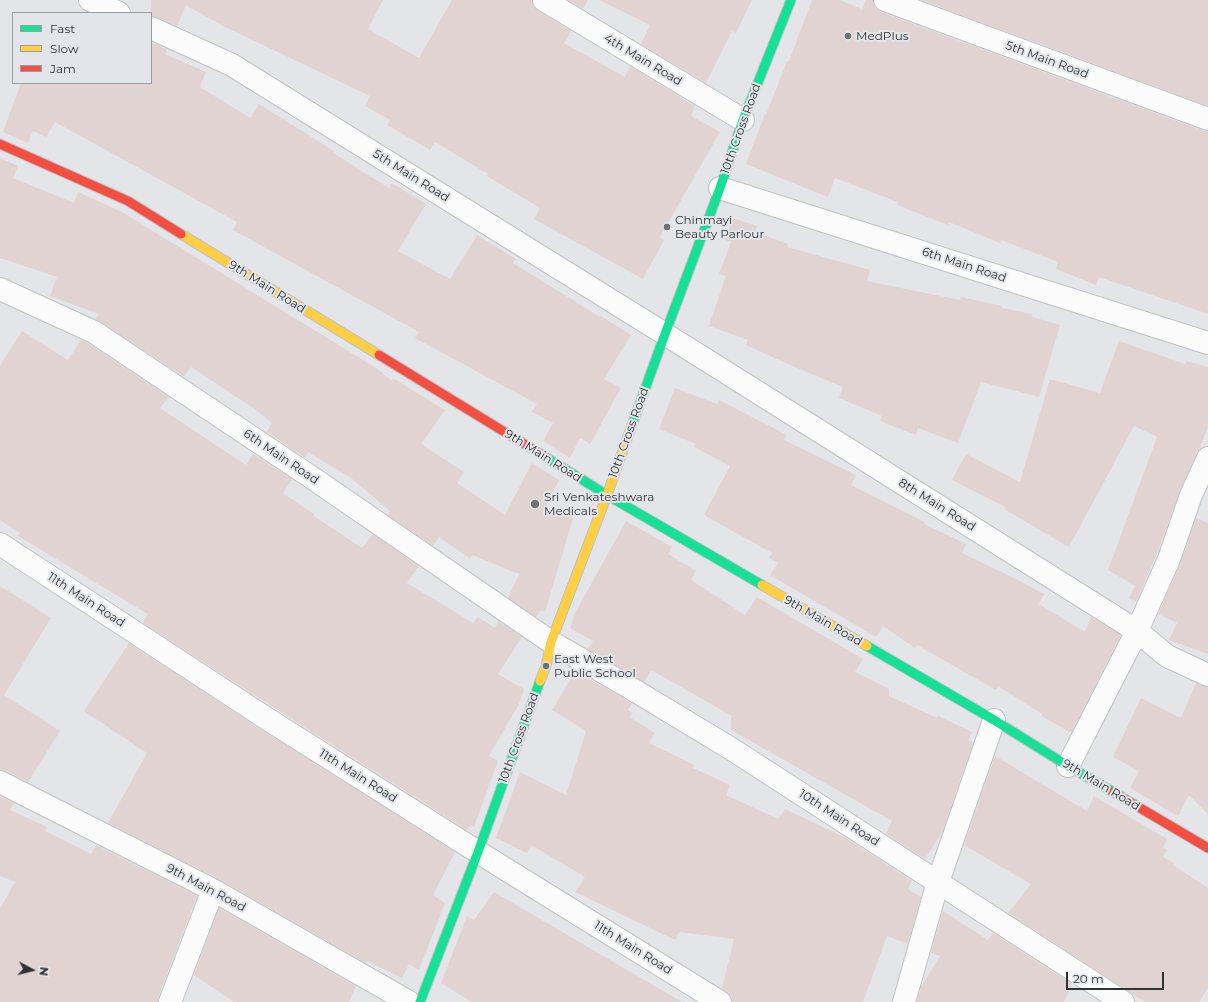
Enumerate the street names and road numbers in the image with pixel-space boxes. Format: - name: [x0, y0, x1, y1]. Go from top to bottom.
- street label: 4th Main Road: [601, 31, 685, 89]
- street label: 5th Main Road: [1004, 38, 1090, 82]
- street label: 10th Cross Road: [718, 82, 764, 176]
- street label: 5th Main Road: [370, 147, 452, 205]
- street label: 6th Main Road: [920, 245, 1008, 285]
- street label: 9th Main Road: [226, 258, 308, 316]
- street label: 10th Cross Road: [606, 386, 652, 480]
- street label: 6th Main Road: [241, 426, 321, 488]
- street label: 9th Main Road: [502, 427, 584, 485]
- street label: 8th Main Road: [896, 476, 978, 534]
- street label: 11th Main Road: [45, 570, 127, 630]
- street label: 9th Main Road: [781, 593, 865, 649]
- street label: 10th Cross Road: [496, 691, 542, 785]
- street label: 11th Main Road: [316, 746, 400, 806]
- street label: 9th Main Road: [1060, 756, 1142, 814]
- street label: 10th Main Road: [796, 787, 882, 849]
- street label: 9th Main Road: [164, 861, 248, 915]
- street label: 11th Main Road: [591, 918, 675, 978]

